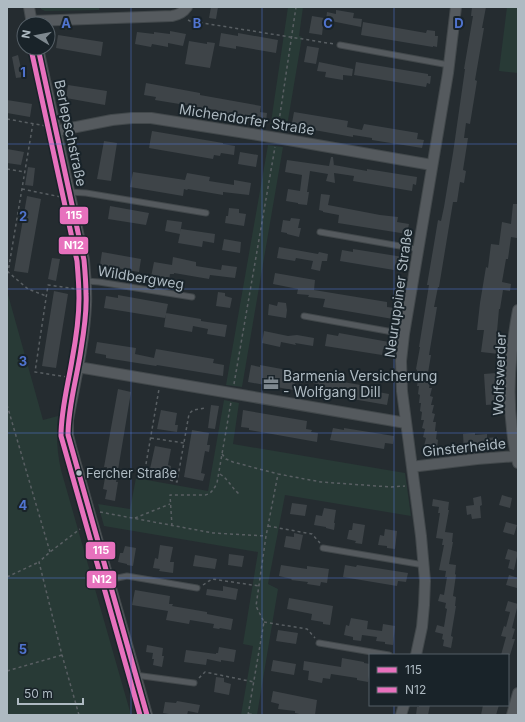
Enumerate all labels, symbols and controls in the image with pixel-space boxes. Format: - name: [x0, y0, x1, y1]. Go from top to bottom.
- text: A: [61, 15, 71, 31]
- text: B: [193, 15, 202, 31]
- text: C: [323, 15, 333, 31]
- text: D: [454, 15, 464, 31]
- north arrow: [16, 16, 56, 56]
- text: N: [19, 29, 34, 40]
- text: 1: [20, 64, 26, 80]
- street label: Berlepschstraße: [51, 78, 91, 188]
- street label: Michendorfer Straße: [178, 100, 316, 138]
- line badge: 115: [59, 206, 89, 225]
- text: 2: [19, 208, 27, 224]
- text: 115: [66, 208, 82, 222]
- street label: Neuruppiner Straße: [381, 227, 415, 359]
- line badge: N12: [58, 236, 89, 255]
- text: N12: [64, 238, 84, 252]
- street label: Wildbergweg: [96, 262, 186, 292]
- street label: Wolfswerder: [489, 332, 509, 416]
- text: 3: [19, 353, 27, 369]
- place label: Barmenia Versicherung - Wolfgang Dill: [283, 367, 437, 400]
- office icon: Barmenia Versicherung - Wolfgang Dill: [262, 374, 280, 392]
- street label: Ginsterheide: [421, 434, 507, 460]
- place label: Fercher Straße: [86, 465, 177, 481]
- marker: Fercher Straße: [74, 468, 84, 478]
- text: 4: [19, 497, 28, 513]
- line badge: 115: [85, 541, 116, 560]
- text: 115: [93, 543, 109, 557]
- line badge: N12: [86, 570, 117, 589]
- text: N12: [92, 572, 112, 586]
- text: 5: [19, 641, 27, 657]
- legend: [369, 654, 509, 706]
- text: 115: [405, 662, 422, 677]
- scale bar: [18, 680, 83, 706]
- text: N12: [405, 682, 426, 697]
- text: 50 m: [24, 686, 53, 701]

